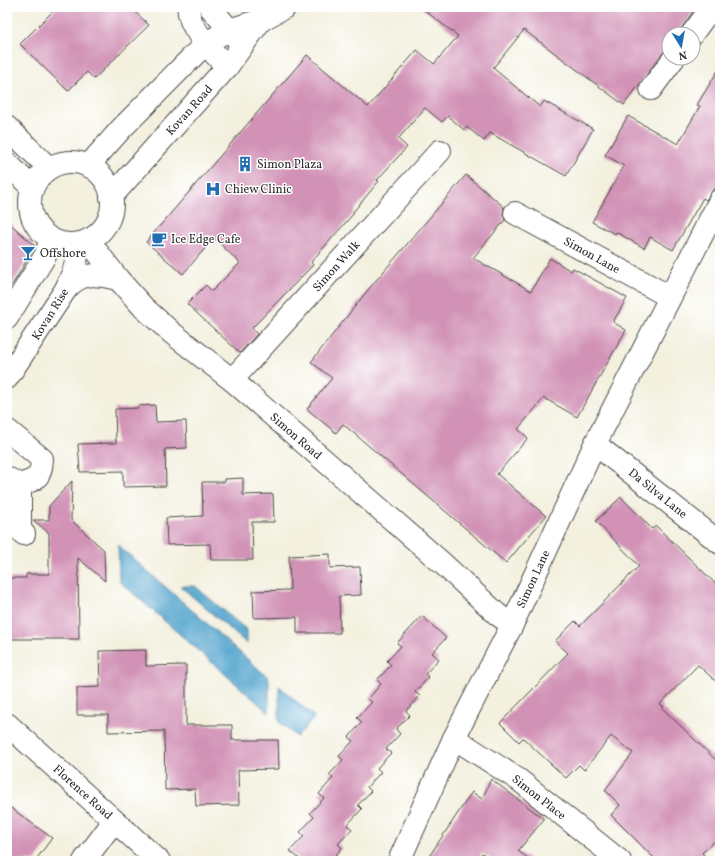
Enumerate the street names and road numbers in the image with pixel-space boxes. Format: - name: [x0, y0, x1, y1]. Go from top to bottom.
- street label: Kovan Road: [163, 82, 217, 139]
- street label: Simon Lane: [560, 234, 623, 278]
- street label: Simon Walk: [309, 237, 364, 296]
- street label: Kovan Rise: [29, 285, 73, 344]
- street label: Simon Road: [266, 410, 325, 464]
- street label: Da Silva Lane: [625, 465, 690, 523]
- street label: Simon Lane: [513, 548, 554, 611]
- street label: Florence Road: [49, 762, 116, 824]
- street label: Simon Place: [508, 772, 569, 824]

